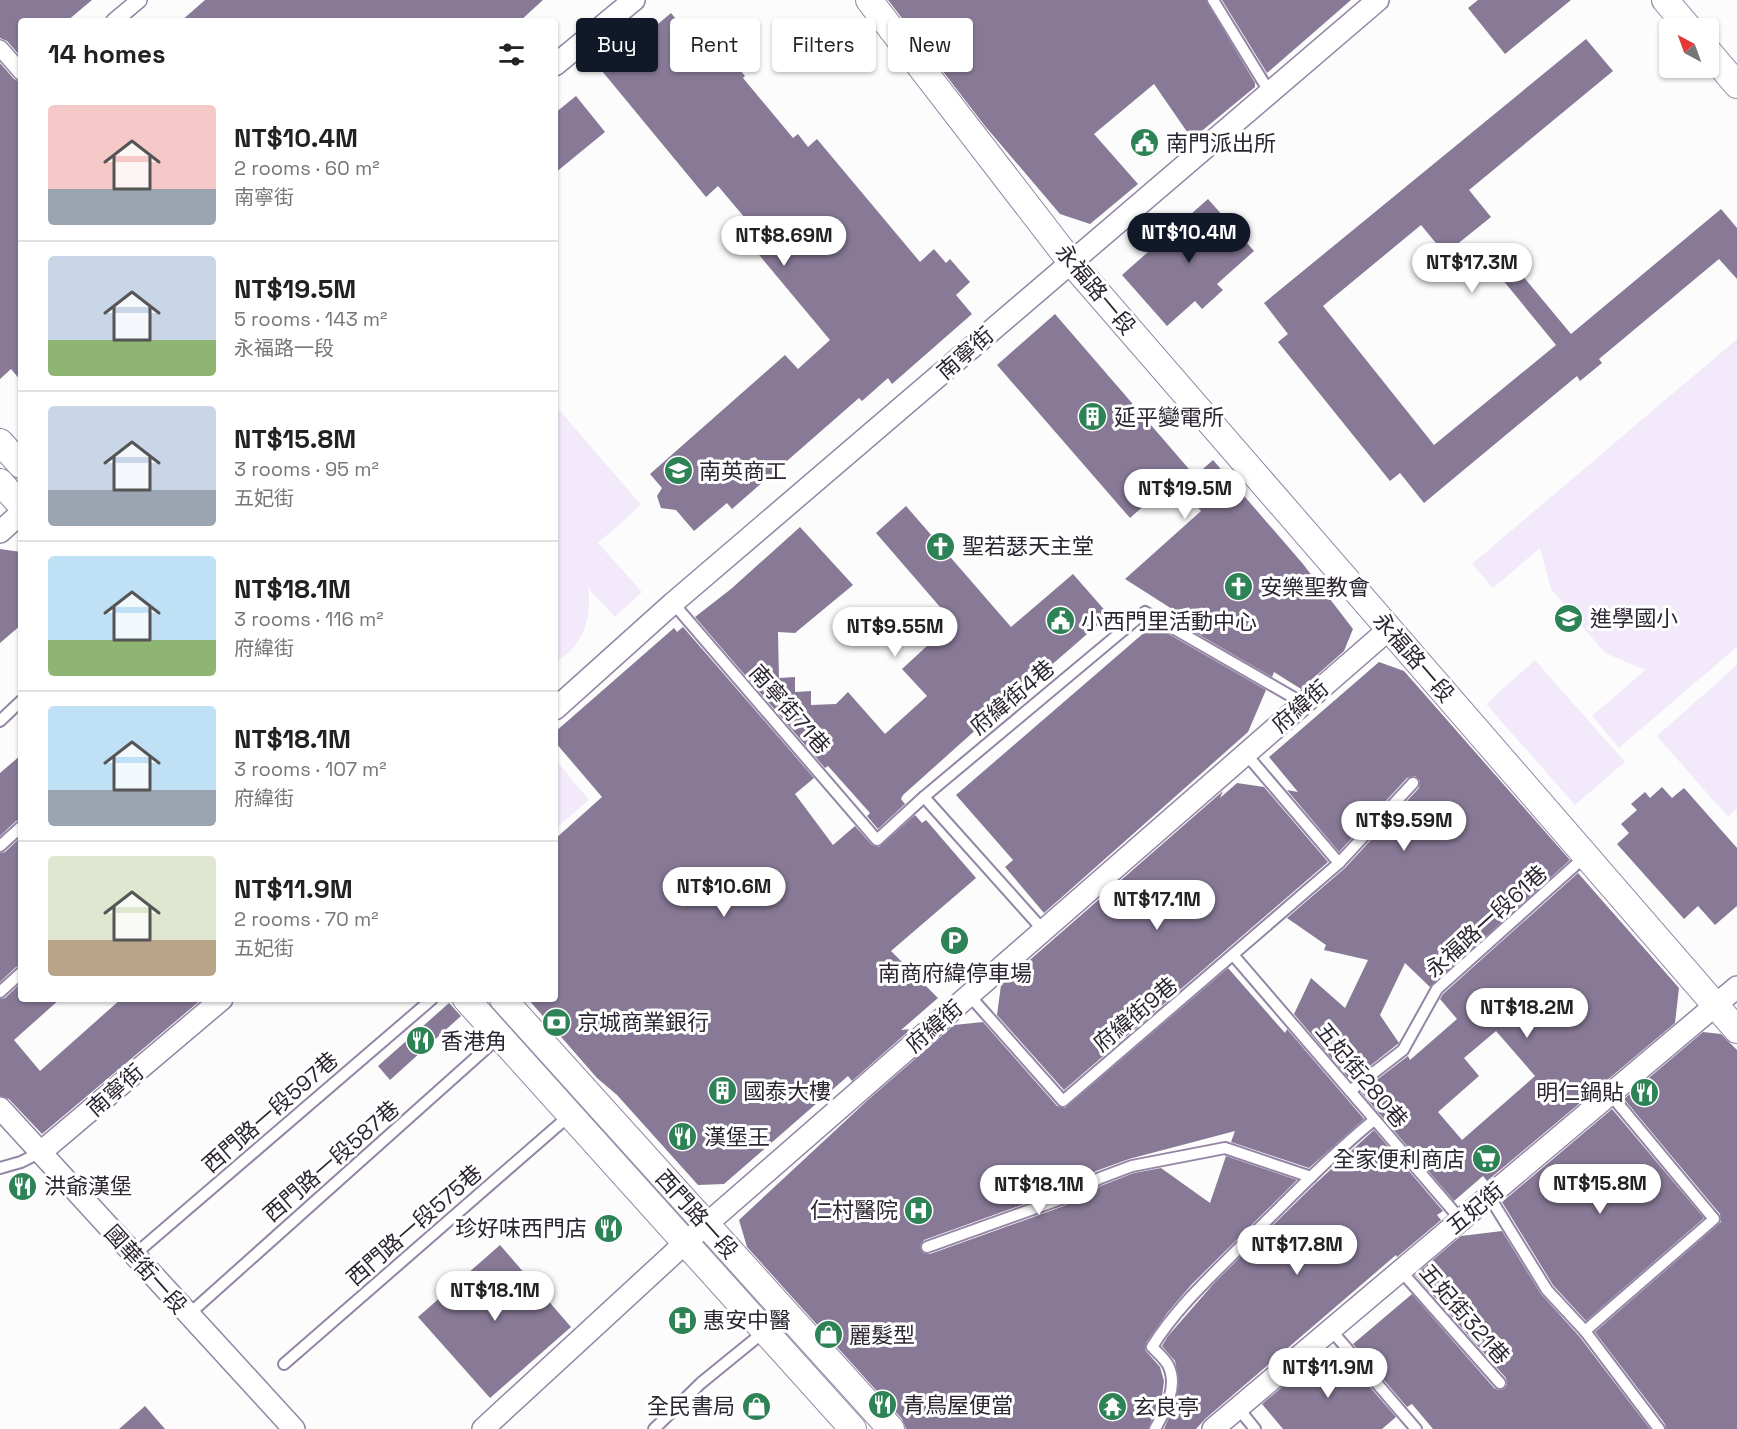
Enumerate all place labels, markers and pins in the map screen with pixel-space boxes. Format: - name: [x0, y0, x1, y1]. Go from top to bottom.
- public building icon: 南門派出所: [1129, 127, 1161, 159]
- place label: 南門派出所: [1166, 129, 1276, 157]
- pin: NT$10.4M: [1127, 213, 1251, 264]
- pin: NT$8.69M: [722, 216, 846, 267]
- pin: NT$17.3M: [1410, 243, 1534, 294]
- building icon: 延平變電所: [1077, 401, 1109, 433]
- place label: 延平變電所: [1114, 403, 1224, 431]
- school or university icon: 南英商工: [662, 455, 694, 487]
- place label: 南英商工: [699, 457, 787, 485]
- pin: NT$19.5M: [1123, 469, 1247, 520]
- church icon: 聖若瑟天主堂: [925, 530, 957, 562]
- place label: 聖若瑟天主堂: [962, 532, 1094, 560]
- church icon: 安樂聖教會: [1223, 571, 1255, 603]
- place label: 安樂聖教會: [1260, 573, 1370, 601]
- school or university icon: 進學國小: [1553, 602, 1585, 634]
- place label: 進學國小: [1590, 604, 1678, 632]
- public building icon: 小西門里活動中心: [1044, 605, 1076, 637]
- pin: NT$9.55M: [833, 607, 957, 658]
- place label: 小西門里活動中心: [1081, 607, 1257, 635]
- pin: NT$9.59M: [1342, 801, 1466, 852]
- pin: NT$10.6M: [662, 867, 786, 918]
- pin: NT$17.1M: [1095, 880, 1219, 931]
- parking icon: 南商府緯停車場: [939, 925, 971, 957]
- place label: 南商府緯停車場: [878, 959, 1032, 987]
- pin: NT$18.2M: [1465, 988, 1589, 1039]
- bank icon: 京城商業銀行: [540, 1006, 572, 1038]
- place label: 京城商業銀行: [577, 1008, 709, 1036]
- restaurant icon: 香港角: [404, 1025, 436, 1057]
- place label: 香港角: [441, 1027, 507, 1055]
- building icon: 國泰大樓: [706, 1075, 738, 1107]
- restaurant icon: 明仁鍋貼: [1629, 1076, 1661, 1108]
- place label: 國泰大樓: [743, 1077, 831, 1105]
- place label: 明仁鍋貼: [1536, 1078, 1624, 1106]
- restaurant icon: 漢堡王: [667, 1121, 699, 1153]
- place label: 漢堡王: [704, 1123, 770, 1151]
- supermarket icon: 全家便利商店: [1470, 1143, 1502, 1175]
- place label: 全家便利商店: [1333, 1145, 1465, 1173]
- pin: NT$15.8M: [1538, 1164, 1662, 1215]
- pin: NT$18.1M: [977, 1165, 1101, 1216]
- restaurant icon: 洪爺漢堡: [7, 1170, 39, 1202]
- place label: 洪爺漢堡: [44, 1172, 132, 1200]
- hospital icon: 仁村醫院: [903, 1194, 935, 1226]
- place label: 仁村醫院: [810, 1196, 898, 1224]
- restaurant icon: 珍好味西門店: [592, 1212, 624, 1244]
- place label: 珍好味西門店: [455, 1214, 587, 1242]
- pin: NT$17.8M: [1235, 1225, 1359, 1276]
- pin: NT$18.1M: [433, 1271, 557, 1322]
- hospital icon: 惠安中醫: [666, 1304, 698, 1336]
- place label: 惠安中醫: [703, 1306, 791, 1334]
- shop icon: 麗髮型: [812, 1319, 844, 1351]
- place label: 麗髮型: [849, 1321, 915, 1349]
- pin: NT$11.9M: [1266, 1348, 1390, 1399]
- restaurant icon: 青鳥屋便當: [866, 1389, 898, 1421]
- shop icon: 全民書局: [740, 1390, 772, 1422]
- place label: 青鳥屋便當: [903, 1391, 1013, 1419]
- temple icon: 玄良亭: [1096, 1391, 1128, 1423]
- place label: 全民書局: [647, 1392, 735, 1420]
- place label: 玄良亭: [1133, 1393, 1199, 1421]

